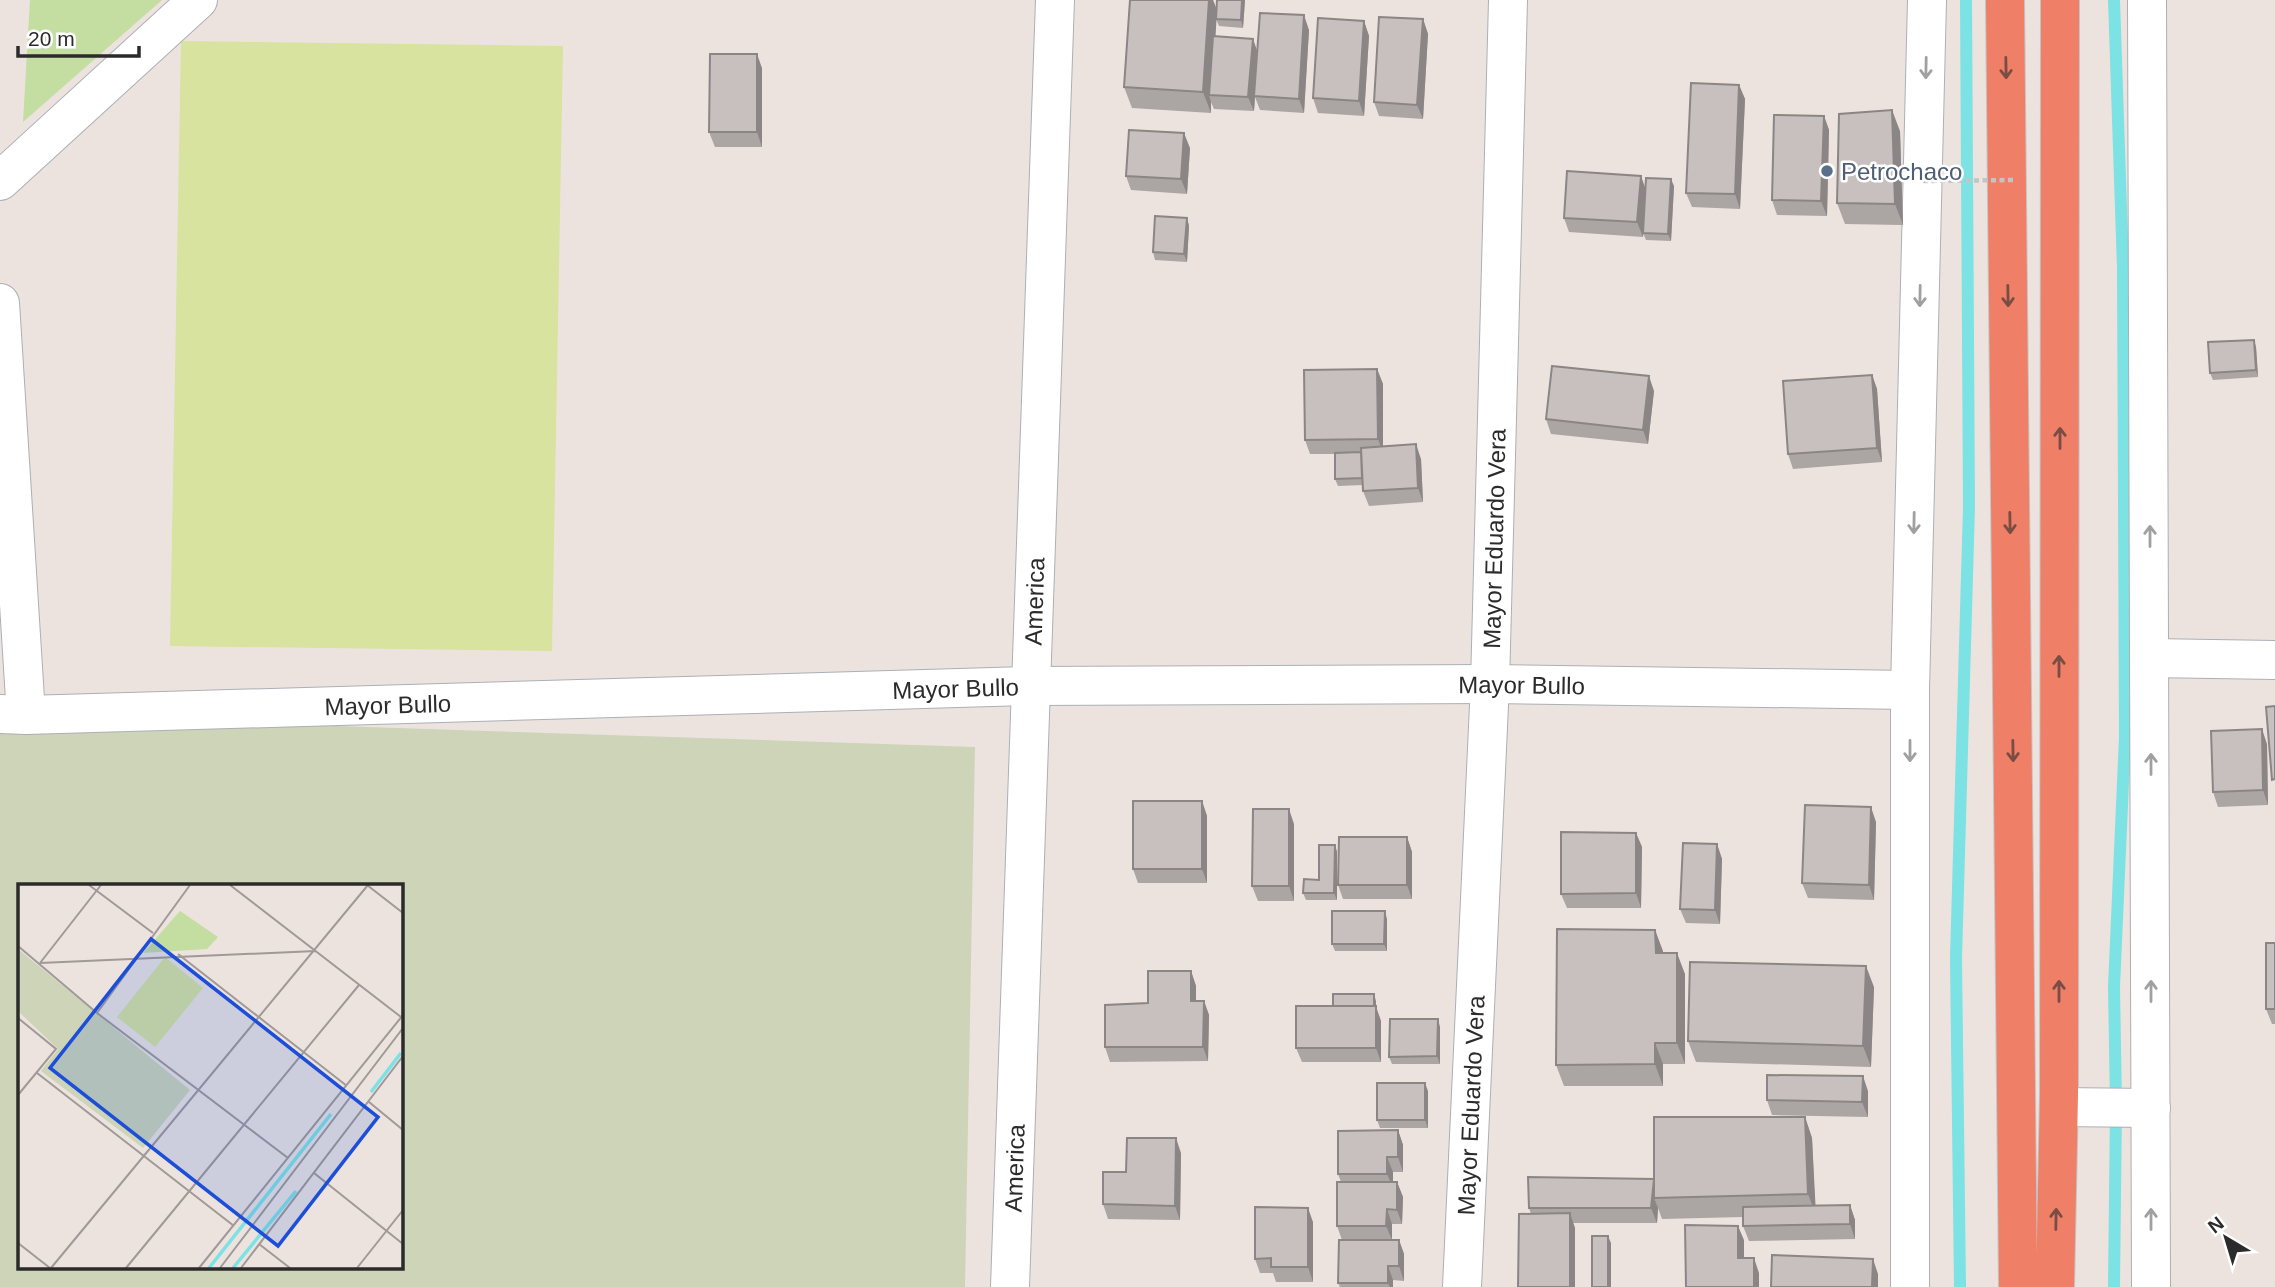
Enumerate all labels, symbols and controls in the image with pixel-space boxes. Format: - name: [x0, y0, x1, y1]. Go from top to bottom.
- scale bar: [18, 14, 138, 58]
- text: 20 m: [28, 27, 75, 50]
- one-way arrow: [1919, 56, 1932, 79]
- one-way arrow: [1999, 56, 2013, 79]
- place label: Petrochaco: [1841, 158, 1962, 185]
- marker: Petrochaco: [1819, 163, 1835, 179]
- one-way arrow: [1913, 284, 1927, 307]
- one-way arrow: [2001, 284, 2015, 307]
- one-way arrow: [2053, 427, 2067, 450]
- street label: Mayor Eduardo Vera: [1477, 428, 1510, 649]
- one-way arrow: [1907, 511, 1921, 534]
- one-way arrow: [2004, 511, 2017, 534]
- one-way arrow: [2143, 525, 2157, 548]
- street label: America: [1019, 556, 1049, 646]
- one-way arrow: [2053, 655, 2066, 678]
- street label: Mayor Bullo: [1458, 670, 1585, 699]
- street label: Mayor Bullo: [892, 673, 1019, 703]
- street label: Mayor Bullo: [324, 689, 452, 720]
- one-way arrow: [1903, 739, 1917, 762]
- one-way arrow: [2006, 739, 2020, 762]
- one-way arrow: [2144, 753, 2158, 776]
- inset map: [18, 884, 402, 1270]
- one-way arrow: [2052, 980, 2066, 1003]
- one-way arrow: [2144, 980, 2158, 1003]
- street label: Mayor Eduardo Vera: [1452, 994, 1489, 1216]
- street label: America: [999, 1123, 1029, 1213]
- north arrow: [2191, 1203, 2261, 1273]
- one-way arrow: [2050, 1208, 2063, 1231]
- one-way arrow: [2144, 1208, 2158, 1231]
- text: N: [2204, 1212, 2228, 1237]

